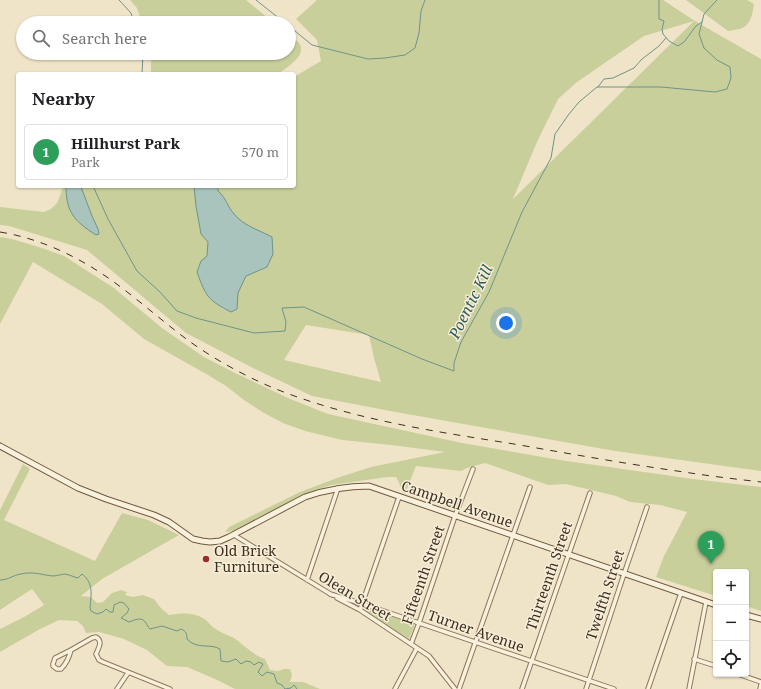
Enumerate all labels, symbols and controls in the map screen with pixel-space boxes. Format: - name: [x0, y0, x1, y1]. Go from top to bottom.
- search box: [16, 16, 296, 60]
- icon: search: [30, 27, 52, 49]
- text: Search here: [62, 28, 147, 48]
- text: Nearby: [32, 87, 95, 110]
- text: Hillhurst Park: [71, 133, 180, 153]
- text: 1: [42, 143, 50, 161]
- text: 570 m: [242, 143, 279, 161]
- text: Park: [71, 153, 100, 171]
- water label: Poentic Kill: [443, 261, 497, 343]
- your location: [496, 313, 516, 333]
- street label: Campbell Avenue: [399, 476, 515, 532]
- street label: Thirteenth Street: [521, 519, 576, 633]
- street label: Fifteenth Street: [397, 523, 448, 627]
- pin: 1: [698, 531, 724, 564]
- place label: Old Brick Furniture: [214, 541, 279, 576]
- street label: Twelfth Street: [581, 547, 628, 643]
- marker: Old Brick Furniture: [201, 554, 211, 564]
- street label: Olean Street: [315, 566, 395, 625]
- map controls: [713, 569, 749, 677]
- button: +: [713, 569, 749, 605]
- street label: Turner Avenue: [425, 605, 527, 656]
- button: −: [713, 605, 749, 641]
- button: locate: [713, 641, 749, 677]

